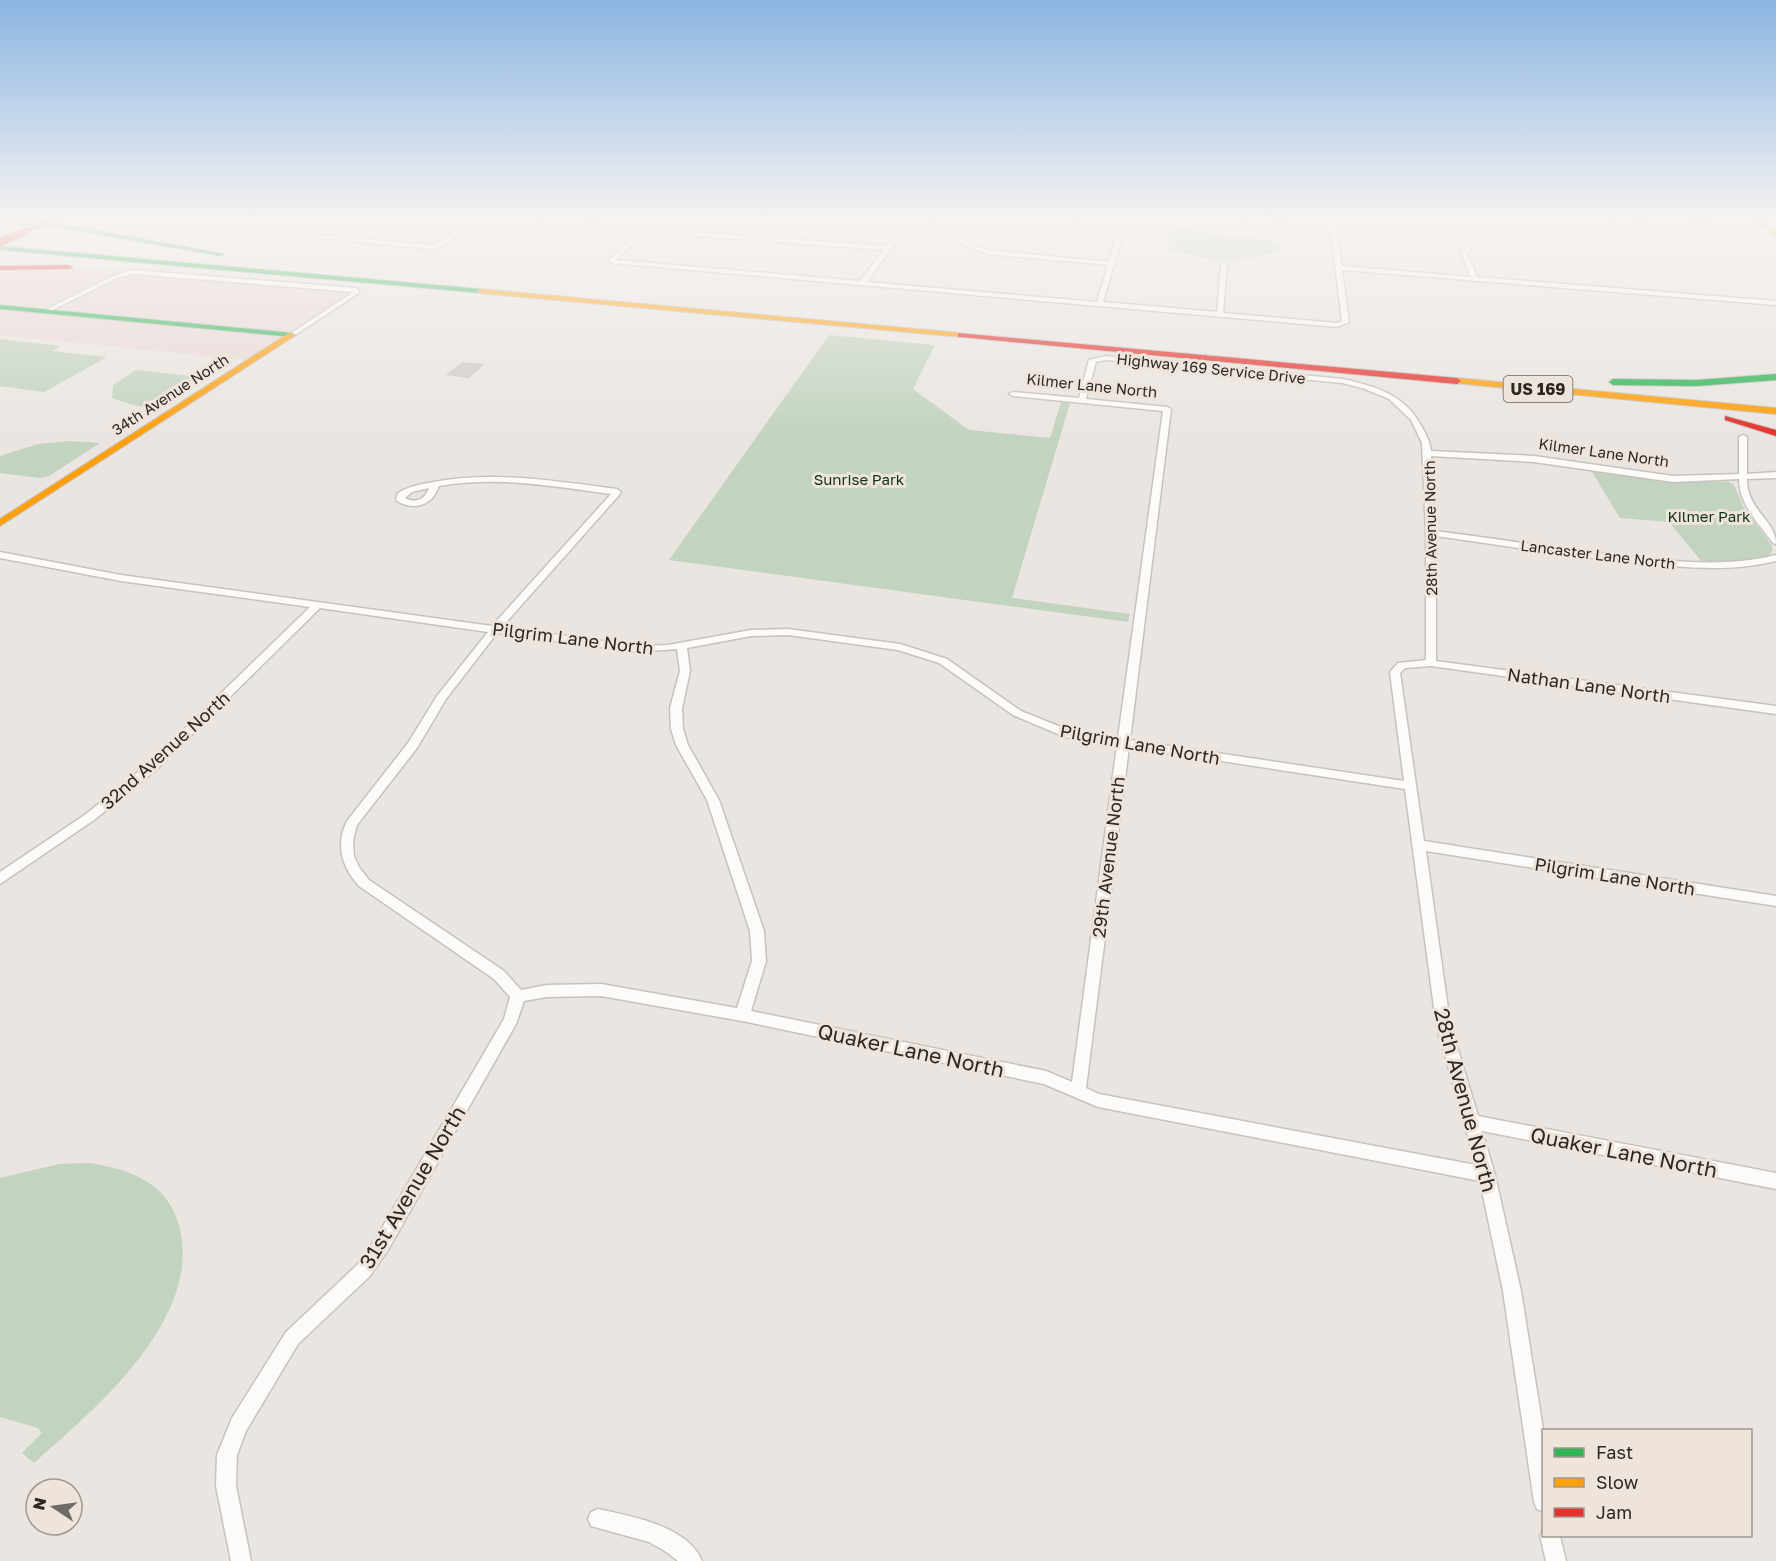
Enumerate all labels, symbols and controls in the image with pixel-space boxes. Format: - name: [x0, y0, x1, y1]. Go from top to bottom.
- street label: Highway 169 Service Drive: [1116, 349, 1307, 387]
- street label: 34th Avenue North: [108, 350, 232, 438]
- street label: Kilmer Lane North: [1026, 369, 1158, 401]
- road number: US 169: [1504, 376, 1572, 402]
- street label: Kilmer Lane North: [1538, 434, 1670, 470]
- street label: 28th Avenue North: [1420, 460, 1440, 596]
- park label: Sunrise Park: [814, 470, 905, 488]
- park label: Kilmer Park: [1667, 507, 1751, 525]
- street label: Lancaster Lane North: [1520, 536, 1676, 572]
- street label: Pilgrim Lane North: [491, 617, 655, 659]
- street label: Nathan Lane North: [1506, 663, 1672, 707]
- street label: 32nd Avenue North: [96, 686, 234, 814]
- street label: Pilgrim Lane North: [1058, 719, 1222, 769]
- street label: 29th Avenue North: [1087, 775, 1129, 939]
- street label: Pilgrim Lane North: [1533, 852, 1697, 900]
- street label: 28th Avenue North: [1429, 1005, 1503, 1195]
- street label: Quaker Lane North: [815, 1018, 1007, 1082]
- street label: 31st Avenue North: [353, 1101, 471, 1273]
- street label: Quaker Lane North: [1528, 1121, 1720, 1183]
- legend: [1542, 1429, 1752, 1537]
- text: Fast: [1596, 1441, 1633, 1463]
- text: Slow: [1596, 1471, 1639, 1493]
- north arrow: [24, 1477, 84, 1537]
- text: N: [28, 1495, 50, 1512]
- text: Jam: [1596, 1501, 1632, 1523]

